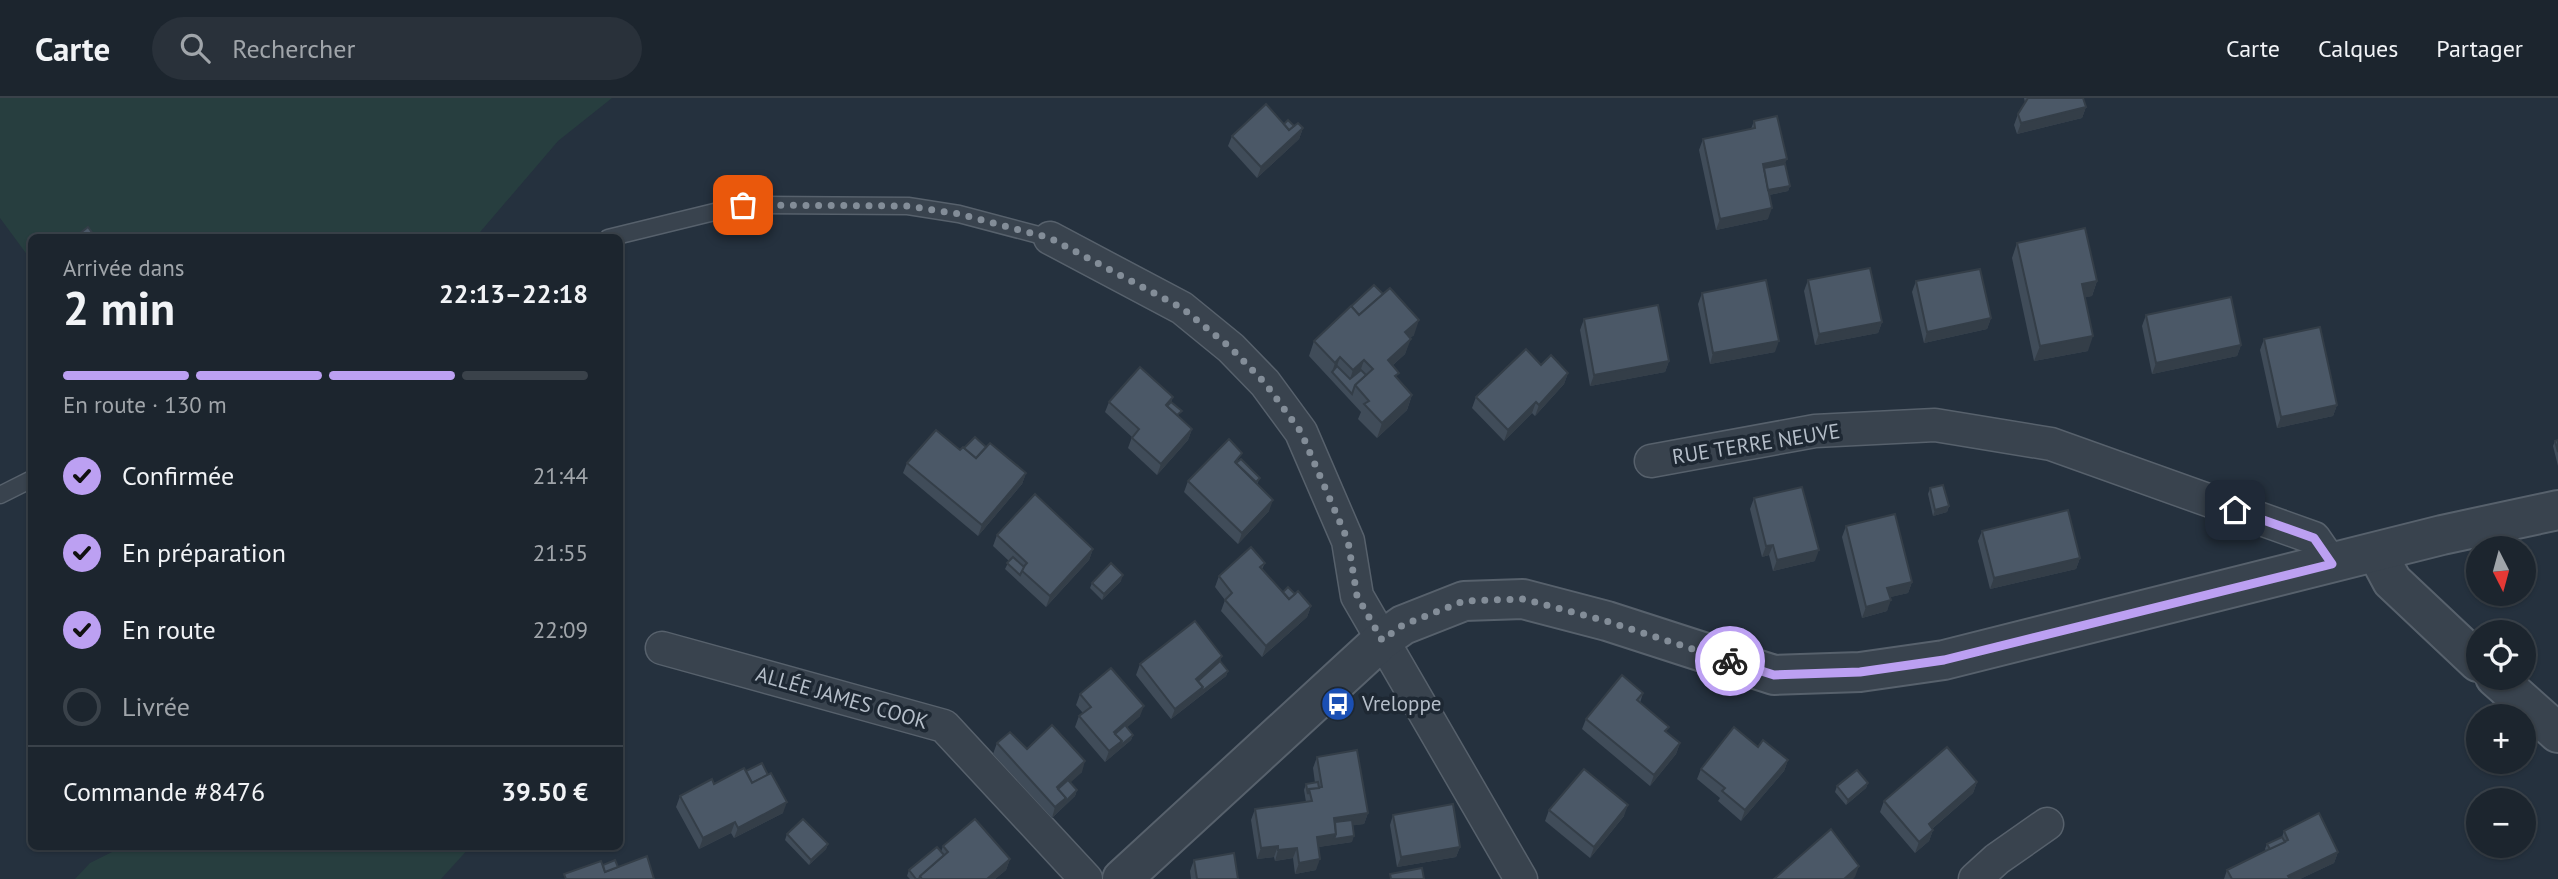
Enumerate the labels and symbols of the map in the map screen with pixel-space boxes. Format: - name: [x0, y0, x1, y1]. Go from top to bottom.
- pin: [713, 175, 773, 235]
- street label: RUE TERRE NEUVE: [1670, 417, 1842, 470]
- pin: [2205, 480, 2265, 540]
- north arrow: [2466, 536, 2536, 606]
- courier: [1695, 626, 1765, 696]
- street label: ALLÉE JAMES COOK: [753, 660, 932, 735]
- bus stop icon: Vreloppe: [1319, 685, 1357, 723]
- place label: Vreloppe: [1361, 690, 1441, 717]

